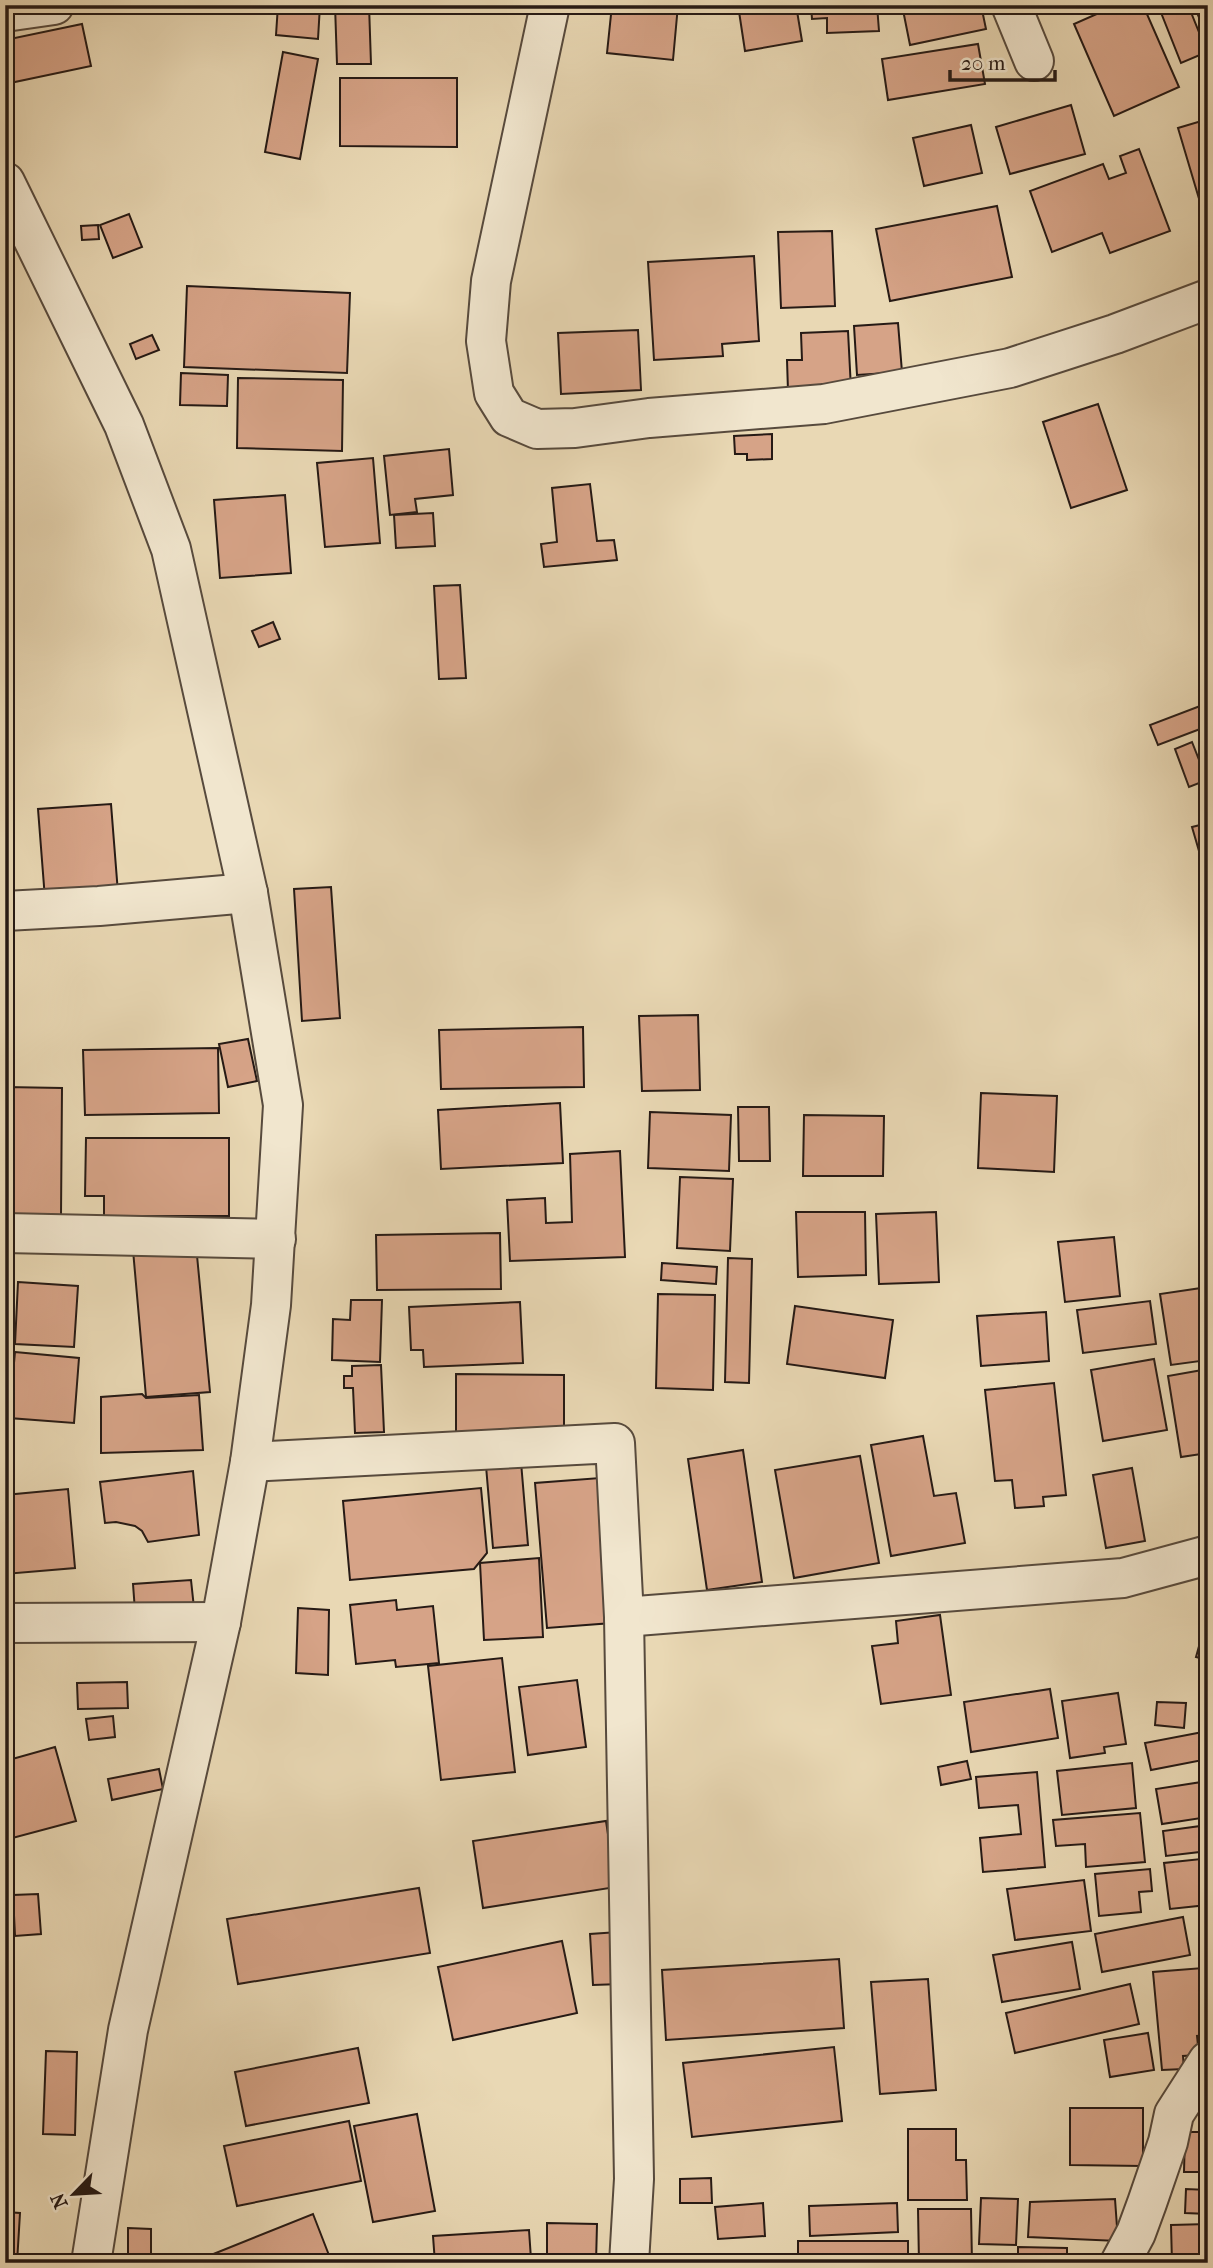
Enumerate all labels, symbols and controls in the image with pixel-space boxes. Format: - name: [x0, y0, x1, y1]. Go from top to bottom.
- scale bar: [950, 38, 1056, 82]
- text: 20 m: [961, 51, 1006, 75]
- north arrow: [38, 2160, 108, 2230]
- text: N: [46, 2189, 73, 2212]

